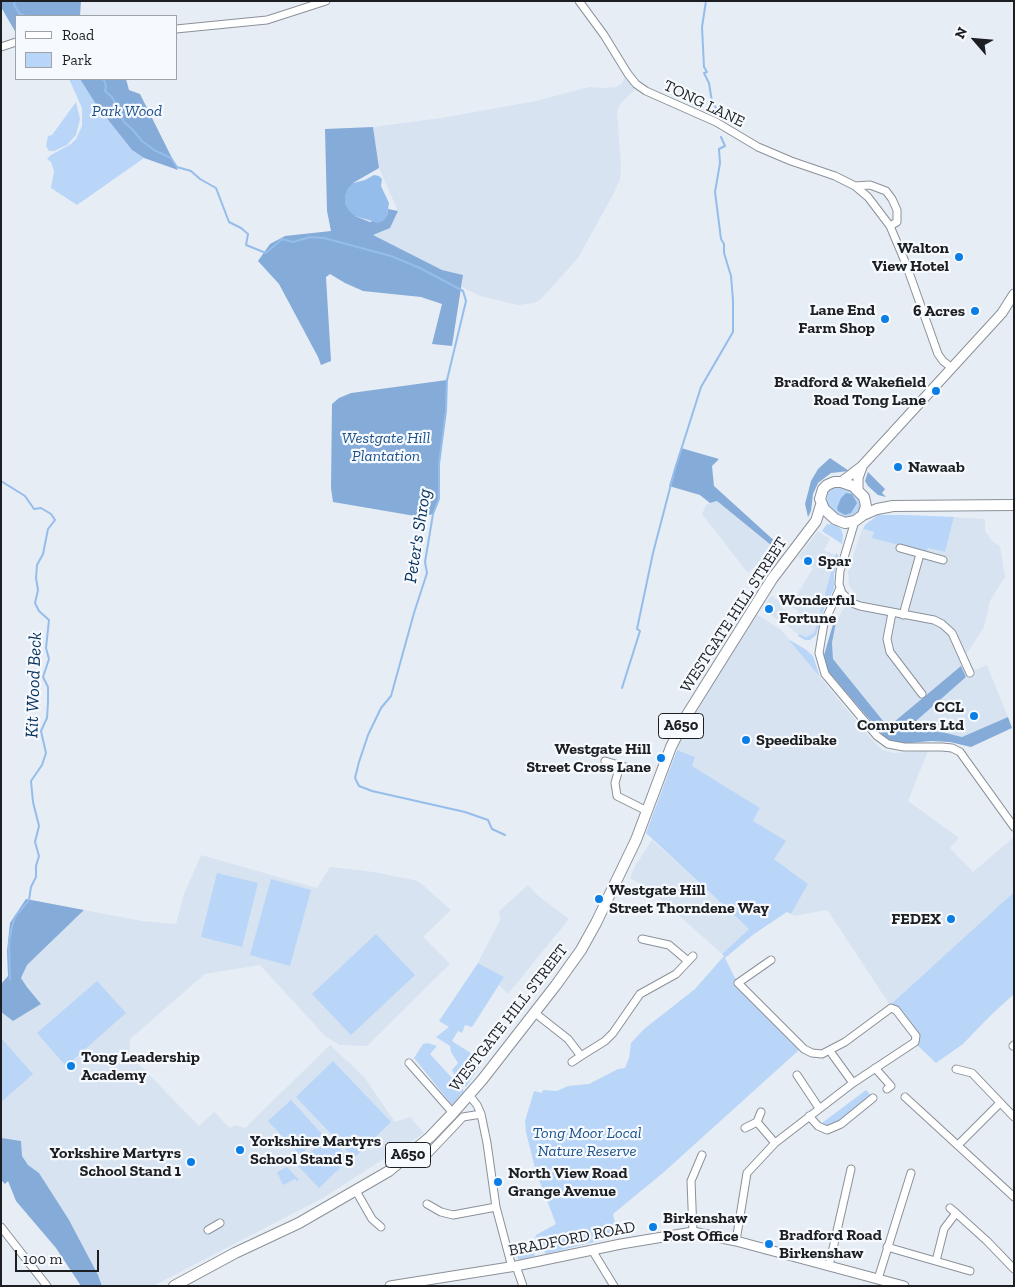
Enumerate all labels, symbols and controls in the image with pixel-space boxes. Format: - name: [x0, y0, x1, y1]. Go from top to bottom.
- legend: [15, 15, 178, 80]
- north arrow: [950, 15, 1000, 65]
- text: N: [951, 24, 971, 42]
- text: Road: [62, 26, 94, 44]
- text: Park: [62, 51, 92, 69]
- street label: TONG LANE: [660, 76, 748, 132]
- park label: Park Wood: [92, 101, 162, 121]
- place label: Walton View Hotel: [872, 238, 949, 276]
- marker: Walton View Hotel: [953, 251, 965, 263]
- place label: Lane End Farm Shop: [798, 300, 875, 338]
- place label: 6 Acres: [913, 301, 965, 321]
- marker: 6 Acres: [969, 305, 981, 317]
- marker: Lane End Farm Shop: [879, 313, 891, 325]
- place label: Bradford & Wakefield Road Tong Lane: [774, 372, 926, 410]
- marker: Bradford & Wakefield Road Tong Lane: [930, 385, 942, 397]
- park label: Westgate Hill Plantation: [342, 428, 430, 466]
- place label: Nawaab: [908, 457, 965, 477]
- marker: Nawaab: [892, 461, 904, 473]
- water label: Peter's Shrog: [400, 487, 436, 585]
- street label: WESTGATE HILL STREET: [677, 534, 791, 696]
- place label: Spar: [818, 551, 851, 571]
- marker: Spar: [802, 555, 814, 567]
- place label: Wonderful Fortune: [779, 590, 855, 628]
- marker: Wonderful Fortune: [763, 603, 775, 615]
- water label: Kit Wood Beck: [21, 632, 47, 738]
- place label: CCL Computers Ltd: [857, 697, 964, 735]
- marker: CCL Computers Ltd: [968, 710, 980, 722]
- road number: A650: [658, 714, 704, 738]
- place label: Speedibake: [756, 730, 837, 750]
- marker: Speedibake: [740, 734, 752, 746]
- place label: Westgate Hill Street Cross Lane: [526, 739, 651, 777]
- marker: Westgate Hill Street Cross Lane: [655, 752, 667, 764]
- place label: Westgate Hill Street Thorndene Way: [609, 880, 769, 918]
- marker: Westgate Hill Street Thorndene Way: [593, 893, 605, 905]
- place label: FEDEX: [891, 909, 941, 929]
- marker: FEDEX: [945, 913, 957, 925]
- street label: WESTGATE HILL STREET: [446, 941, 572, 1095]
- place label: Tong Leadership Academy: [81, 1047, 200, 1085]
- marker: Tong Leadership Academy: [65, 1060, 77, 1072]
- park label: Tong Moor Local Nature Reserve: [532, 1123, 642, 1161]
- place label: Yorkshire Martyrs School Stand 5: [250, 1131, 381, 1169]
- road number: A650: [386, 1142, 430, 1168]
- place label: Yorkshire Martyrs School Stand 1: [50, 1143, 181, 1181]
- marker: Yorkshire Martyrs School Stand 5: [234, 1144, 246, 1156]
- marker: Yorkshire Martyrs School Stand 1: [185, 1156, 197, 1168]
- place label: North View Road Grange Avenue: [508, 1163, 628, 1201]
- marker: North View Road Grange Avenue: [492, 1176, 504, 1188]
- place label: Birkenshaw Post Office: [663, 1208, 747, 1246]
- street label: BRADFORD ROAD: [507, 1217, 637, 1261]
- marker: Birkenshaw Post Office: [647, 1221, 659, 1233]
- place label: Bradford Road Birkenshaw: [779, 1225, 882, 1263]
- marker: Bradford Road Birkenshaw: [763, 1238, 775, 1250]
- scale bar: [18, 1240, 101, 1272]
- text: 100 m: [23, 1250, 62, 1268]

